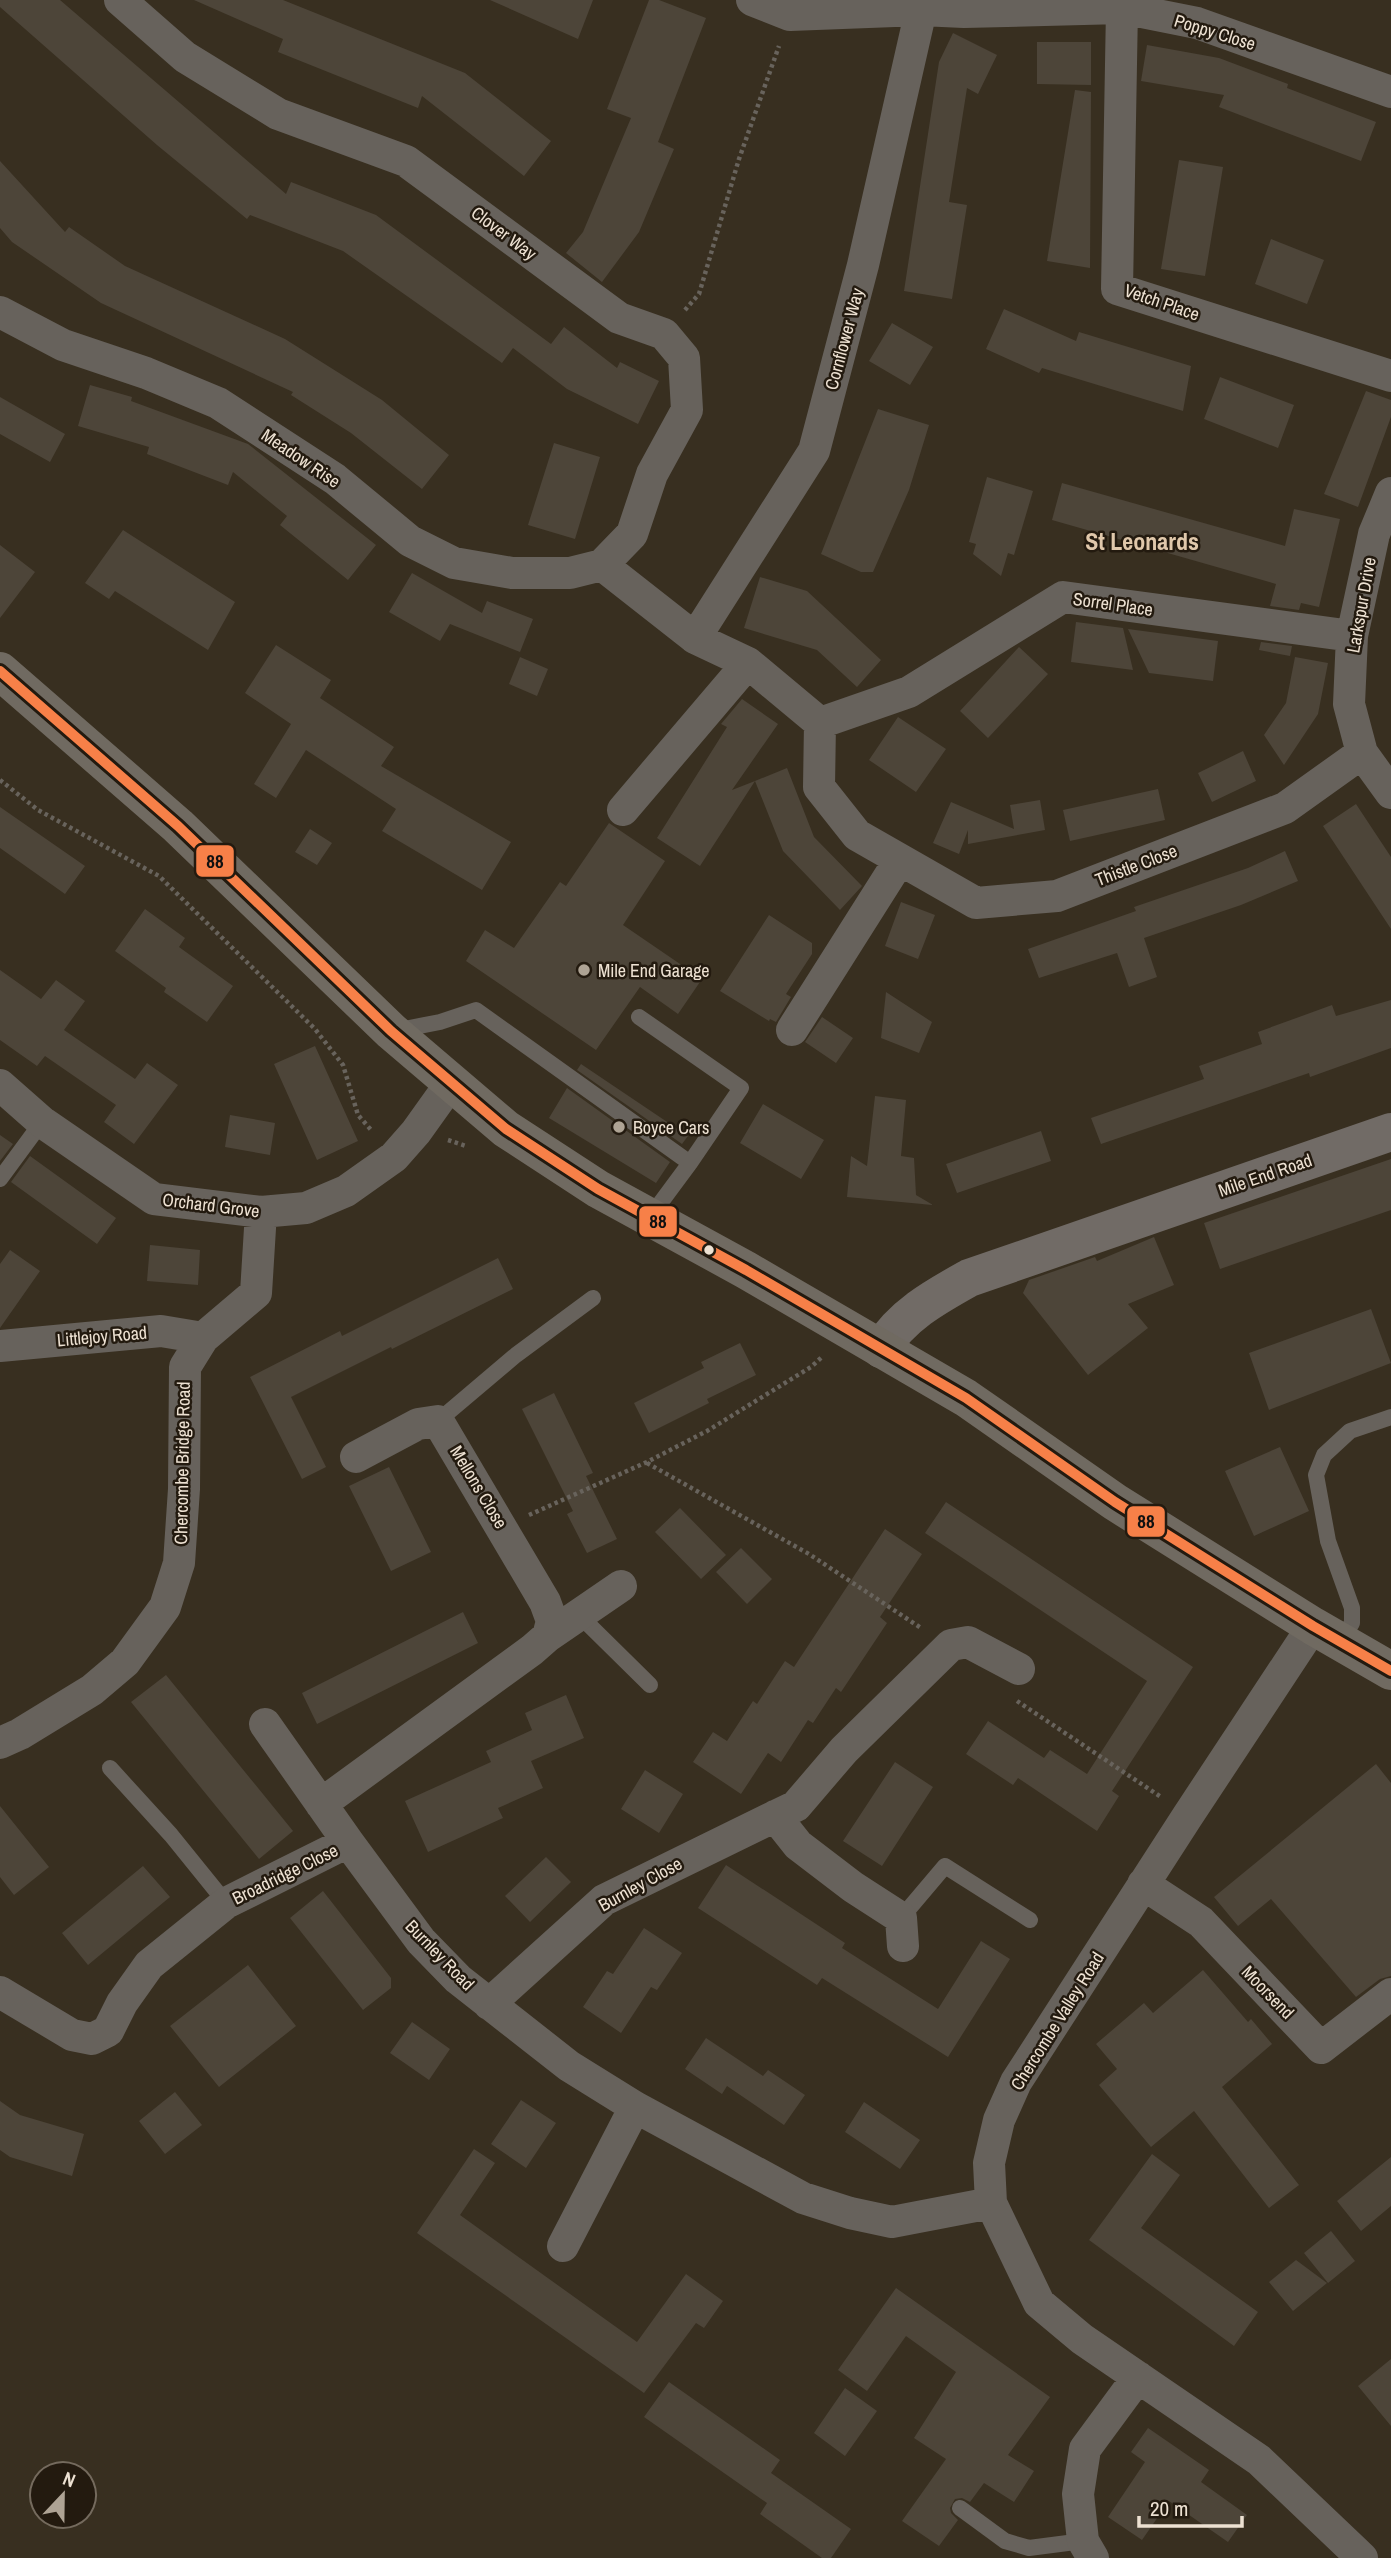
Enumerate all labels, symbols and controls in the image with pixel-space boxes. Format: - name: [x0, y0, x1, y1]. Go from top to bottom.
- street label: Poppy Close: [1171, 8, 1259, 56]
- street label: Clover Way: [466, 200, 542, 266]
- street label: Vetch Place: [1121, 277, 1203, 327]
- street label: Cornflower Way: [818, 285, 870, 393]
- street label: Meadow Rise: [257, 422, 345, 494]
- district label: St Leonards: [1085, 525, 1199, 557]
- street label: Larkspur Drive: [1340, 555, 1382, 655]
- street label: Sorrel Place: [1071, 586, 1155, 622]
- street label: Thistle Close: [1091, 838, 1181, 892]
- line badge: 88: [195, 844, 235, 878]
- text: 88: [206, 848, 224, 874]
- place label: Mile End Garage: [598, 958, 710, 983]
- marker: Mile End Garage: [576, 962, 592, 978]
- place label: Boyce Cars: [633, 1115, 709, 1140]
- marker: Boyce Cars: [611, 1119, 627, 1135]
- street label: Mile End Road: [1215, 1147, 1315, 1203]
- street label: Orchard Grove: [161, 1187, 261, 1223]
- line badge: 88: [638, 1205, 678, 1238]
- text: 88: [649, 1208, 667, 1234]
- unlabelled marker: [702, 1243, 716, 1257]
- street label: Littlejoy Road: [56, 1320, 148, 1352]
- street label: Chercombe Bridge Road: [168, 1381, 196, 1545]
- street label: Mellons Close: [444, 1441, 514, 1533]
- line badge: 88: [1126, 1505, 1166, 1538]
- text: 88: [1137, 1508, 1155, 1534]
- street label: Broadridge Close: [228, 1838, 342, 1910]
- street label: Burnley Close: [594, 1851, 686, 1917]
- street label: Burnley Road: [400, 1914, 480, 1996]
- street label: Chercombe Valley Road: [1004, 1947, 1110, 2095]
- street label: Moorsend: [1236, 1960, 1300, 2024]
- north arrow: [28, 2460, 98, 2530]
- text: N: [59, 2465, 79, 2493]
- scale bar: [1139, 2484, 1242, 2528]
- text: 20 m: [1150, 2494, 1188, 2523]

